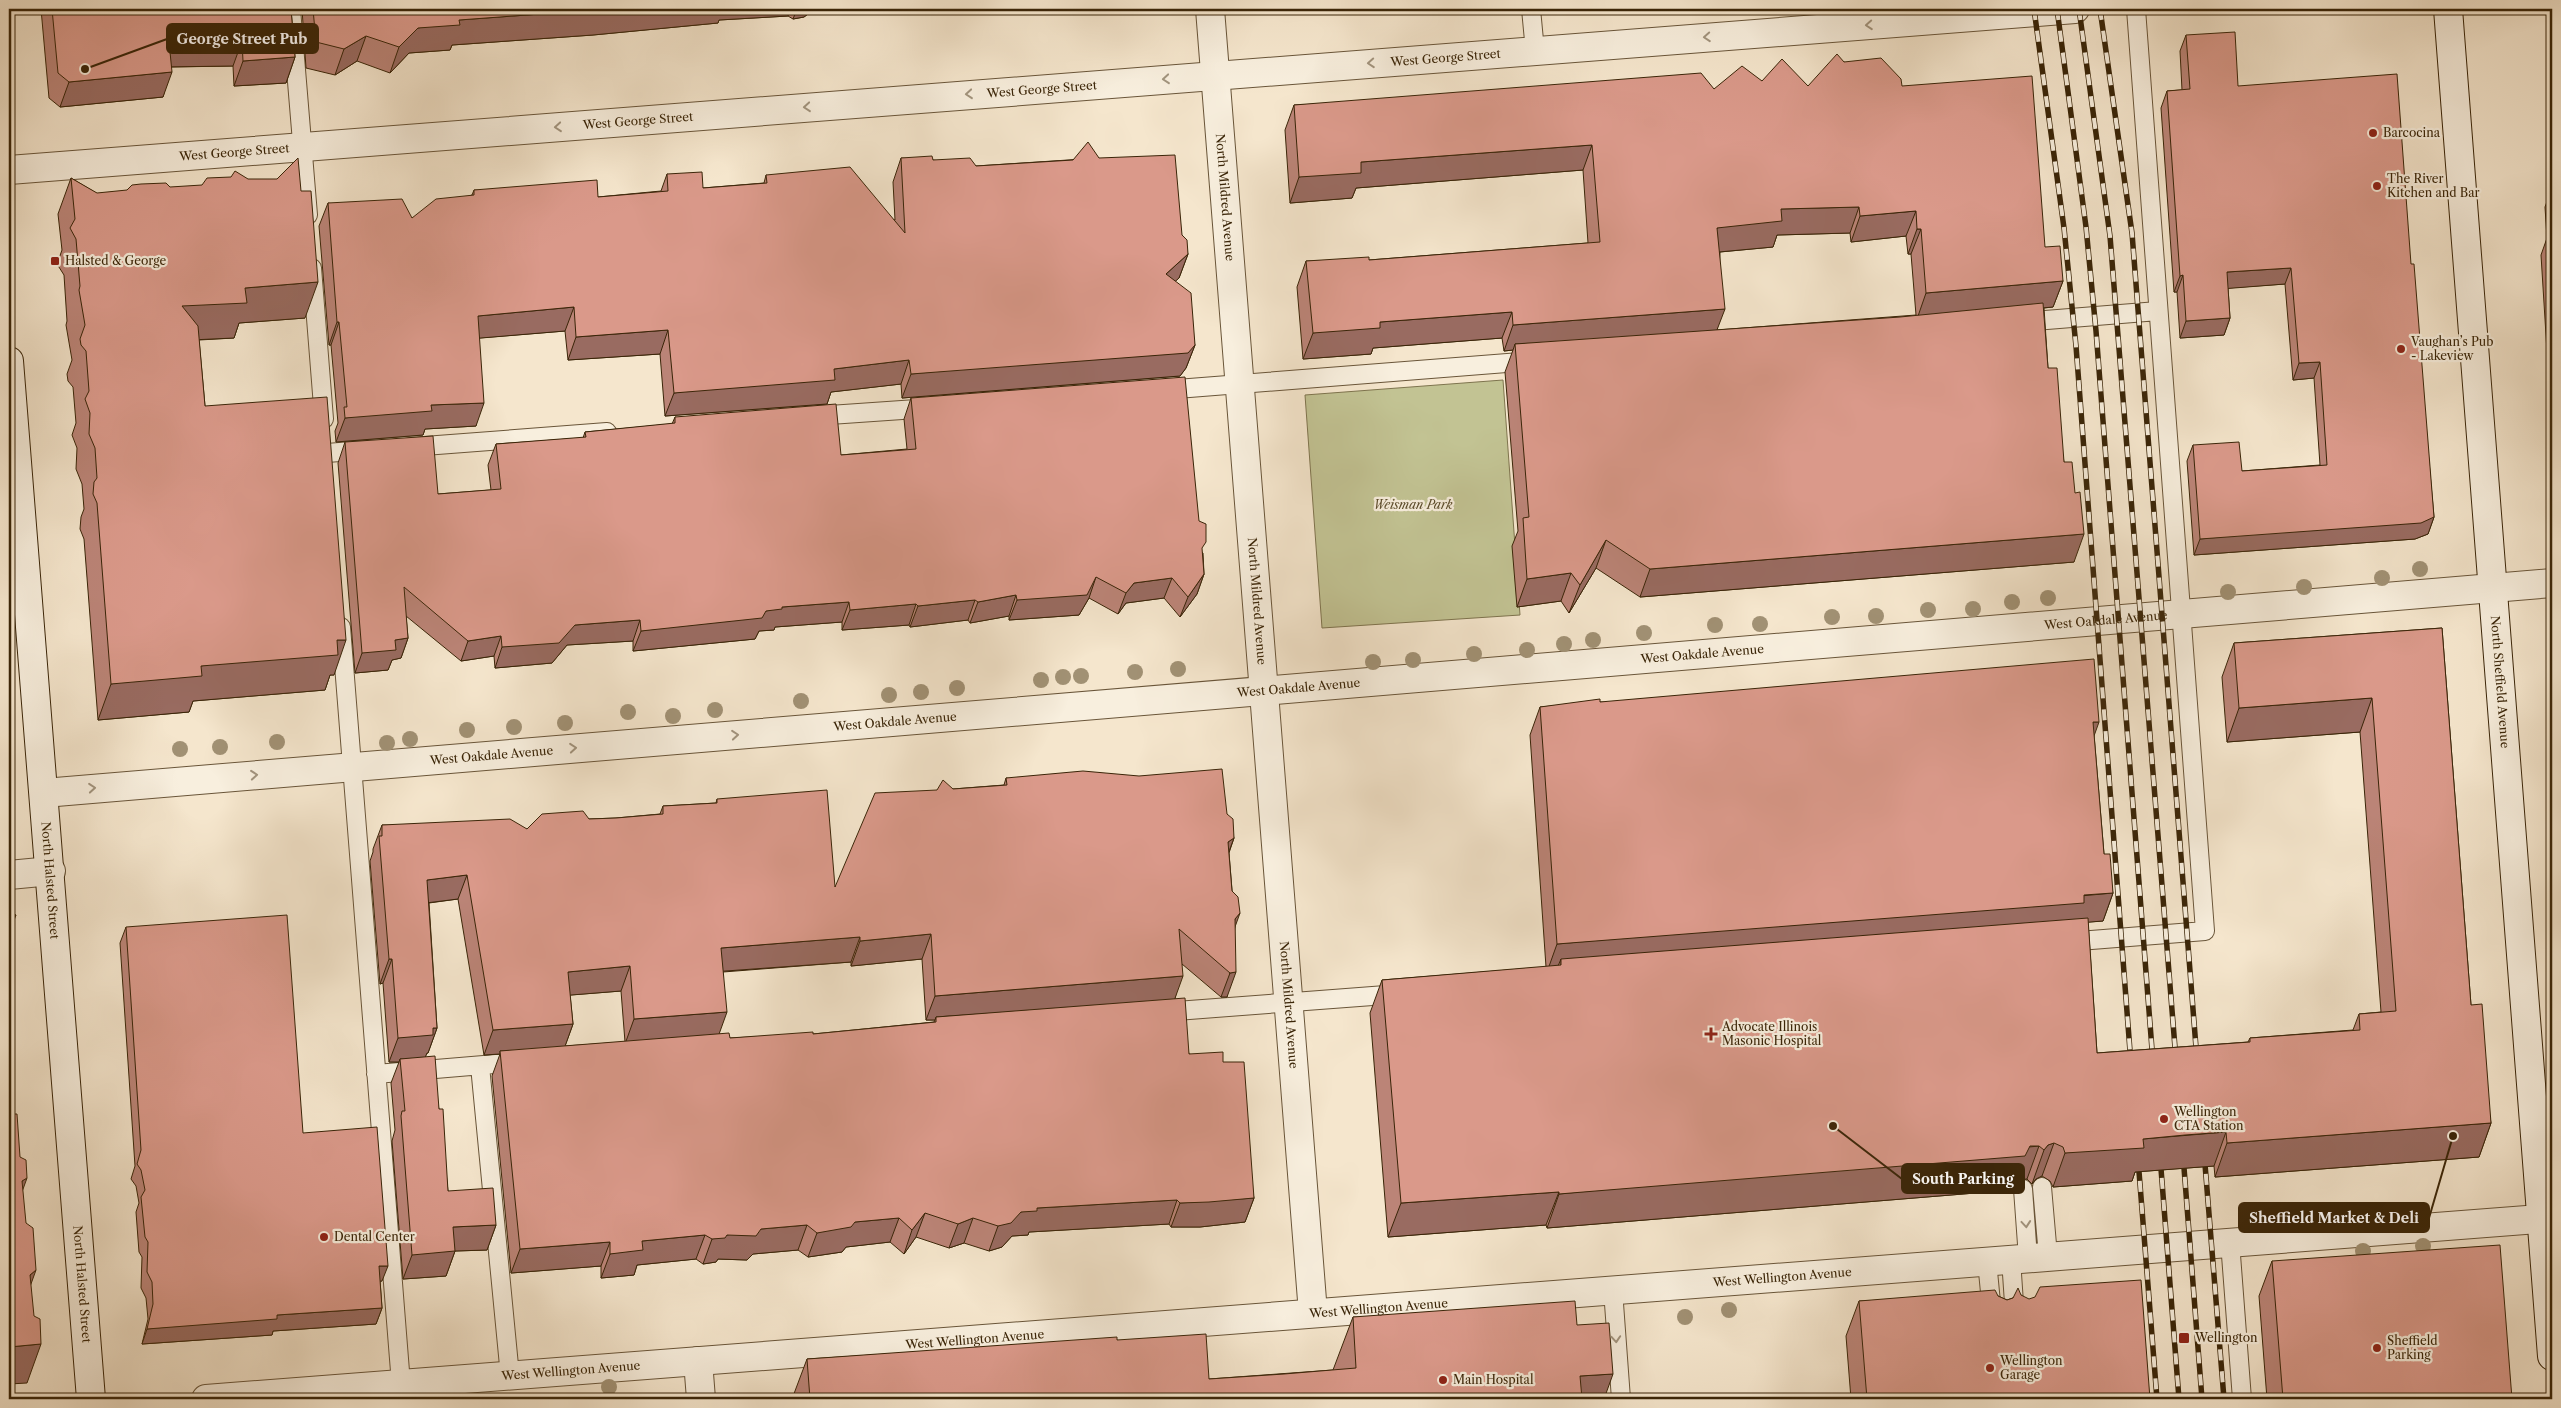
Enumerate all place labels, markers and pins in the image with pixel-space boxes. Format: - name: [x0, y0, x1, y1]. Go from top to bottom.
- callout: George Street Pub: [167, 24, 318, 53]
- place label: Barcocina: [2383, 125, 2441, 140]
- marker: Barcocina: [2367, 127, 2379, 139]
- place label: The River Kitchen and Bar: [2387, 171, 2480, 200]
- marker: The River Kitchen and Bar: [2371, 180, 2383, 192]
- place label: Halsted & George: [65, 253, 167, 268]
- marker: Halsted & George: [49, 255, 61, 267]
- place label: Vaughan’s Pub - Lakeview: [2410, 334, 2493, 363]
- marker: Vaughan’s Pub - Lakeview: [2395, 343, 2407, 355]
- place label: Advocate Illinois Masonic Hospital: [1721, 1019, 1822, 1048]
- marker: Advocate Illinois Masonic Hospital: [1704, 1027, 1718, 1041]
- place label: Wellington CTA Station: [2173, 1104, 2244, 1133]
- marker: Wellington CTA Station: [2158, 1113, 2170, 1125]
- callout: South Parking: [1902, 1164, 2024, 1193]
- callout: Sheffield Market & Deli: [2239, 1203, 2429, 1232]
- place label: Dental Center: [334, 1229, 415, 1244]
- marker: Dental Center: [318, 1231, 330, 1243]
- place label: Wellington: [2194, 1330, 2258, 1345]
- marker: Wellington: [2177, 1331, 2191, 1345]
- place label: Sheffield Parking: [2387, 1333, 2438, 1362]
- marker: Sheffield Parking: [2371, 1342, 2383, 1354]
- place label: Wellington Garage: [1999, 1353, 2063, 1382]
- marker: Wellington Garage: [1984, 1362, 1996, 1374]
- place label: Main Hospital: [1453, 1372, 1534, 1387]
- marker: Main Hospital: [1437, 1374, 1449, 1386]

